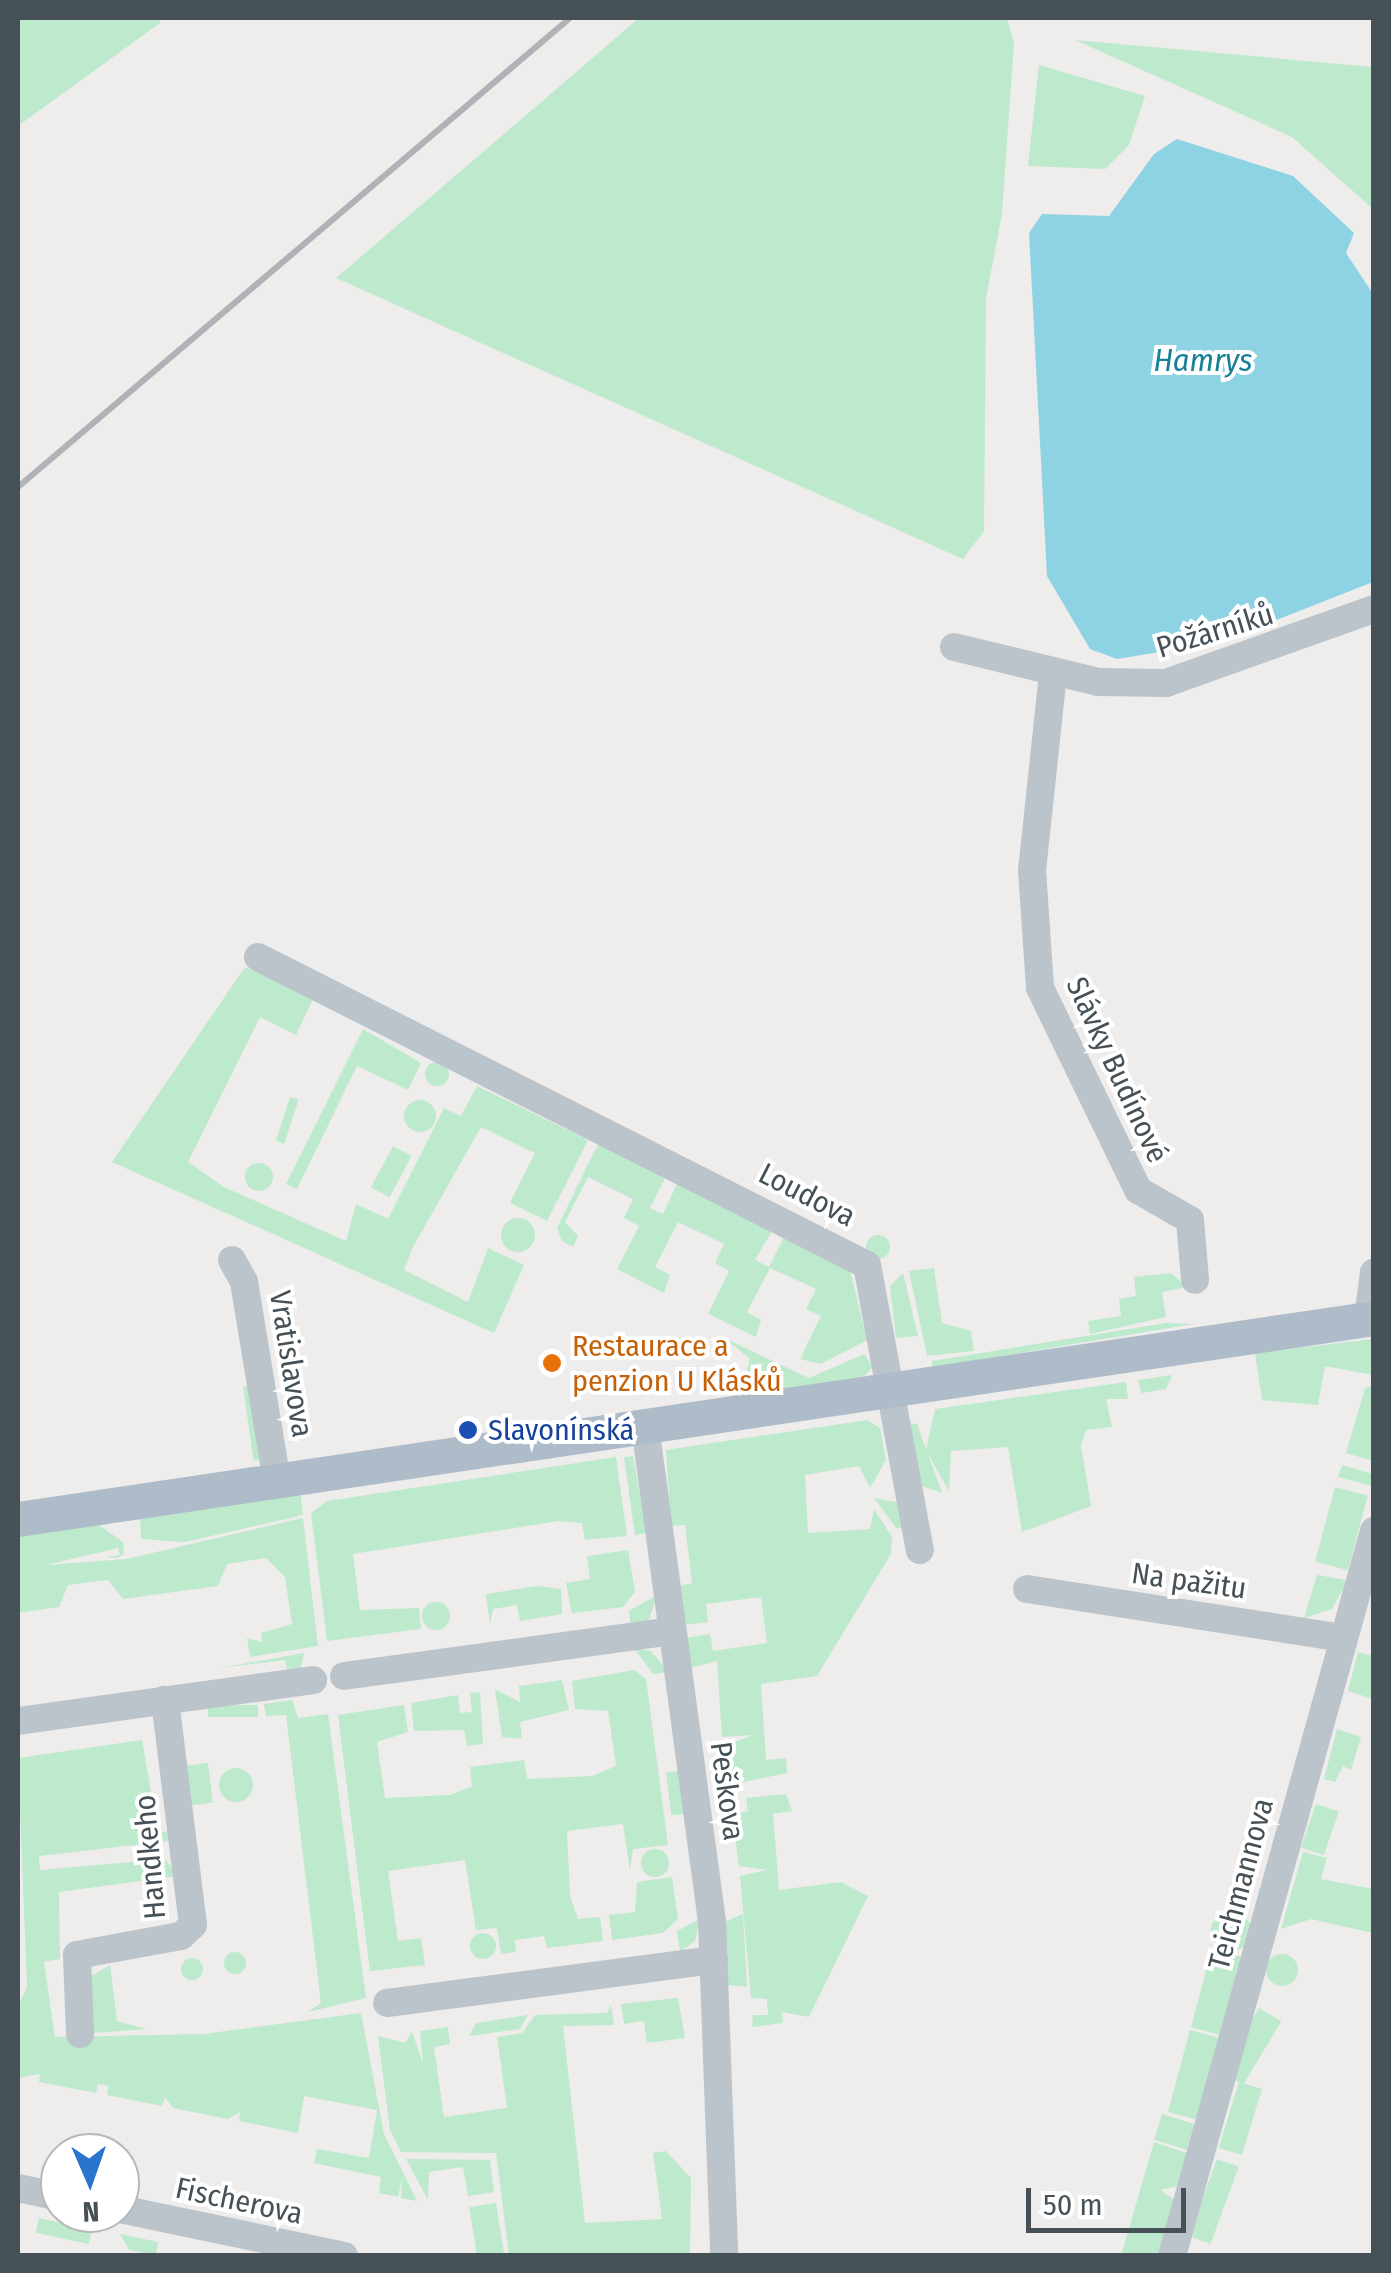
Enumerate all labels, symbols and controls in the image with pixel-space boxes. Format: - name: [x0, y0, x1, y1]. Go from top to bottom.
- water label: Hamrys: [1153, 341, 1253, 379]
- street label: Požárníků: [1152, 596, 1278, 666]
- street label: Slávky Budínové: [1058, 972, 1176, 1168]
- street label: Loudova: [753, 1155, 861, 1235]
- street label: Vratislavova: [262, 1288, 320, 1440]
- place label: Restaurace a penzion U Klásků: [572, 1328, 782, 1398]
- marker: Restaurace a penzion U Klásků: [541, 1352, 563, 1374]
- place label: Slavonínská: [488, 1412, 634, 1448]
- marker: Slavonínská: [457, 1419, 479, 1441]
- street label: Na pažitu: [1129, 1555, 1249, 1607]
- street label: Peškova: [702, 1739, 752, 1843]
- street label: Handkeho: [127, 1793, 173, 1921]
- street label: Teichmannova: [1201, 1794, 1281, 1974]
- north arrow: [40, 2133, 140, 2233]
- scale bar: [1031, 2168, 1191, 2230]
- street label: Fischerova: [172, 2170, 306, 2232]
- text: 50 m: [1043, 2187, 1103, 2223]
- text: N: [82, 2195, 100, 2228]

